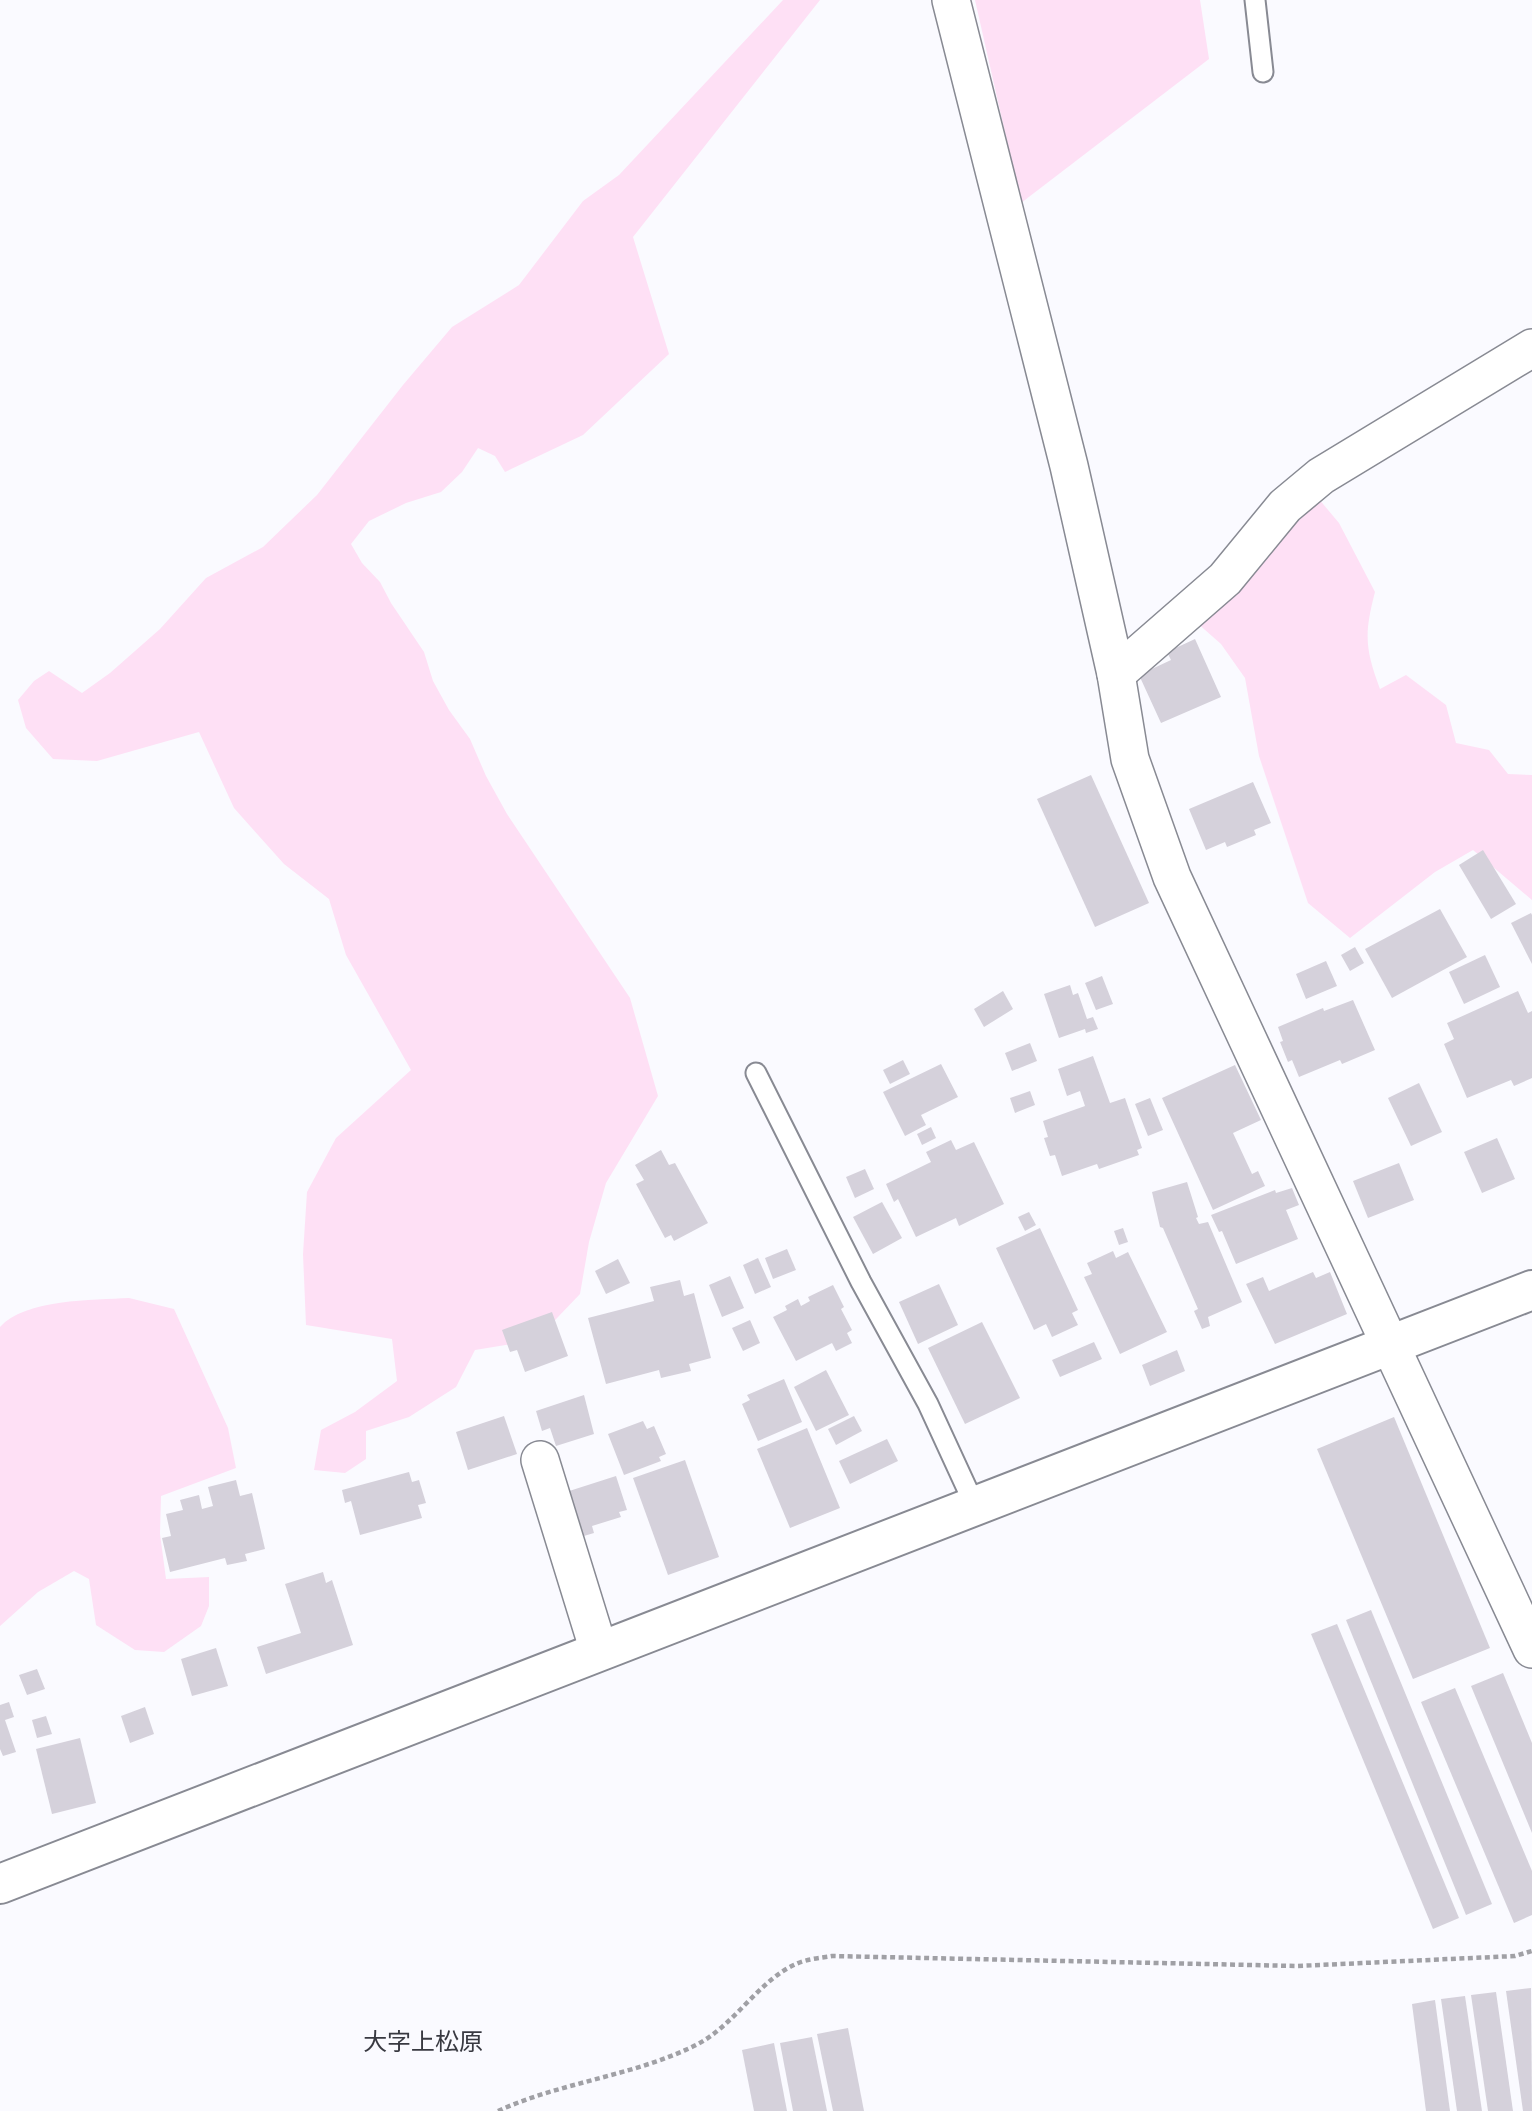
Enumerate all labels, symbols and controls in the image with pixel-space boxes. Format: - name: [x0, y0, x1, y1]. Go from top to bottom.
- district label: 大字上松原: [363, 2028, 483, 2055]

